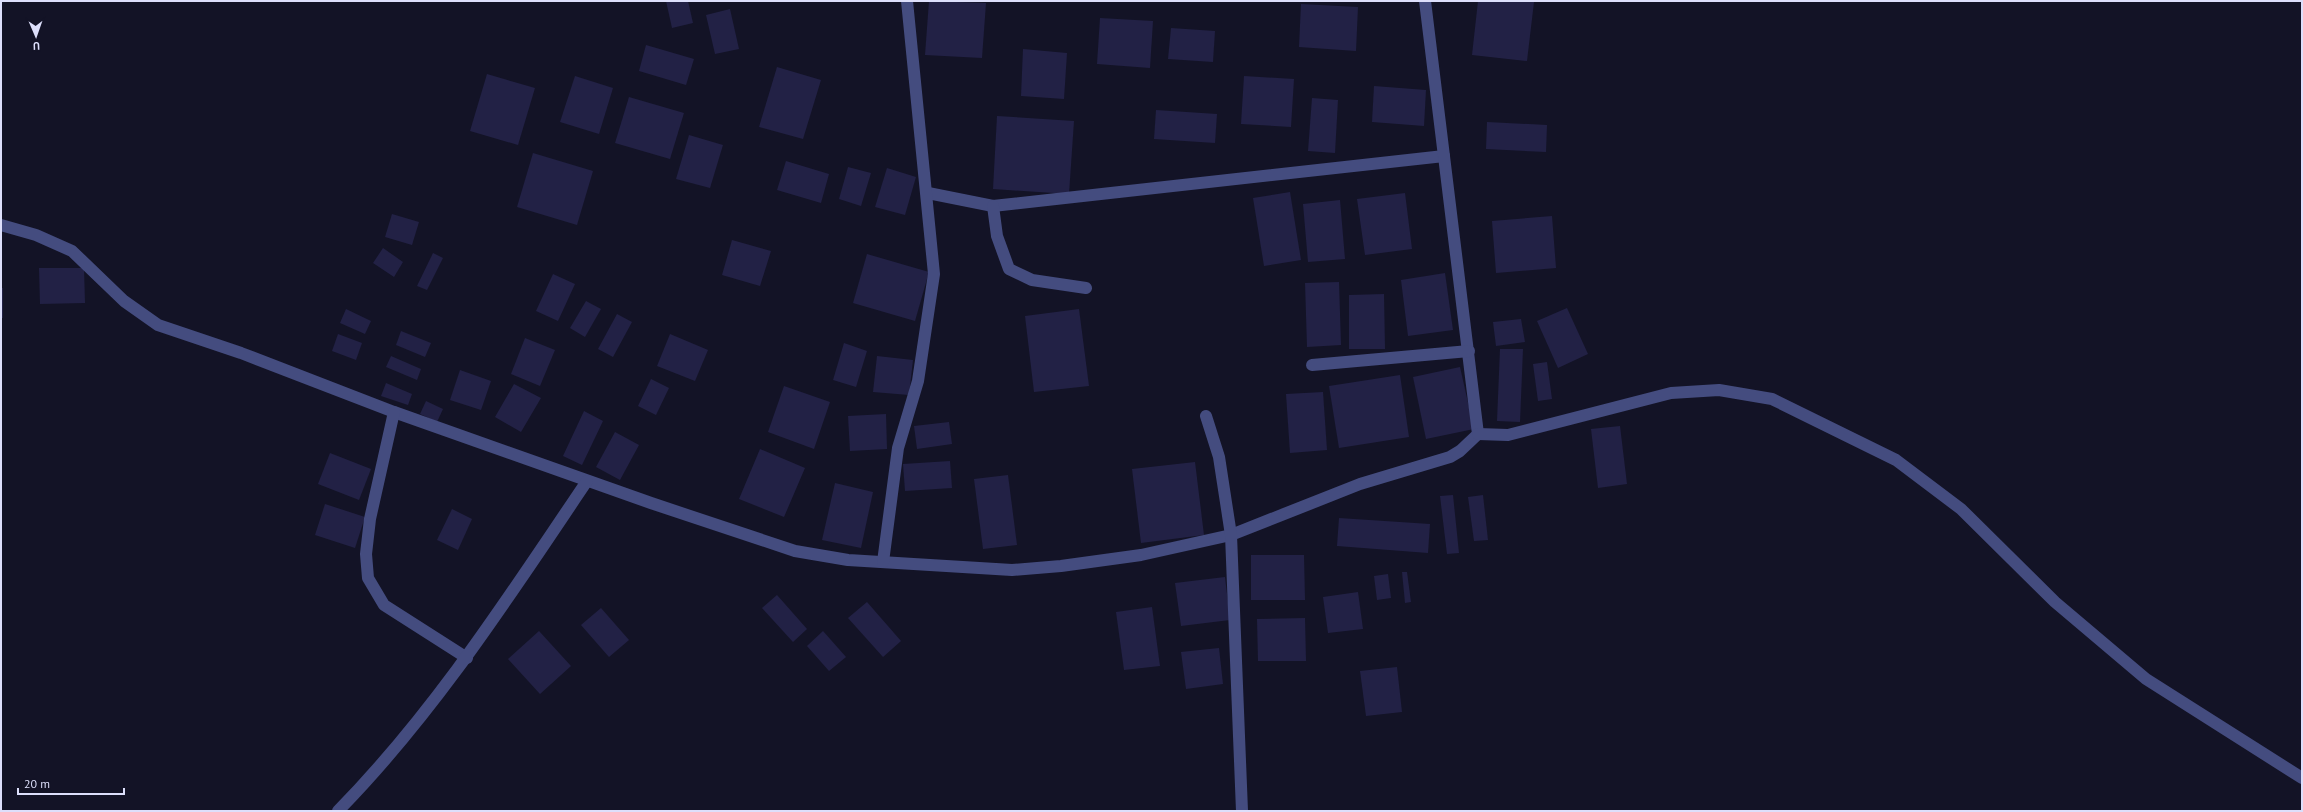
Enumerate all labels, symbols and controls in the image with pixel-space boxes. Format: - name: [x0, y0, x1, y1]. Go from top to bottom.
- north arrow: [16, 16, 56, 56]
- text: U: [33, 39, 40, 53]
- scale bar: [18, 770, 124, 796]
- text: 20 m: [24, 776, 50, 791]

